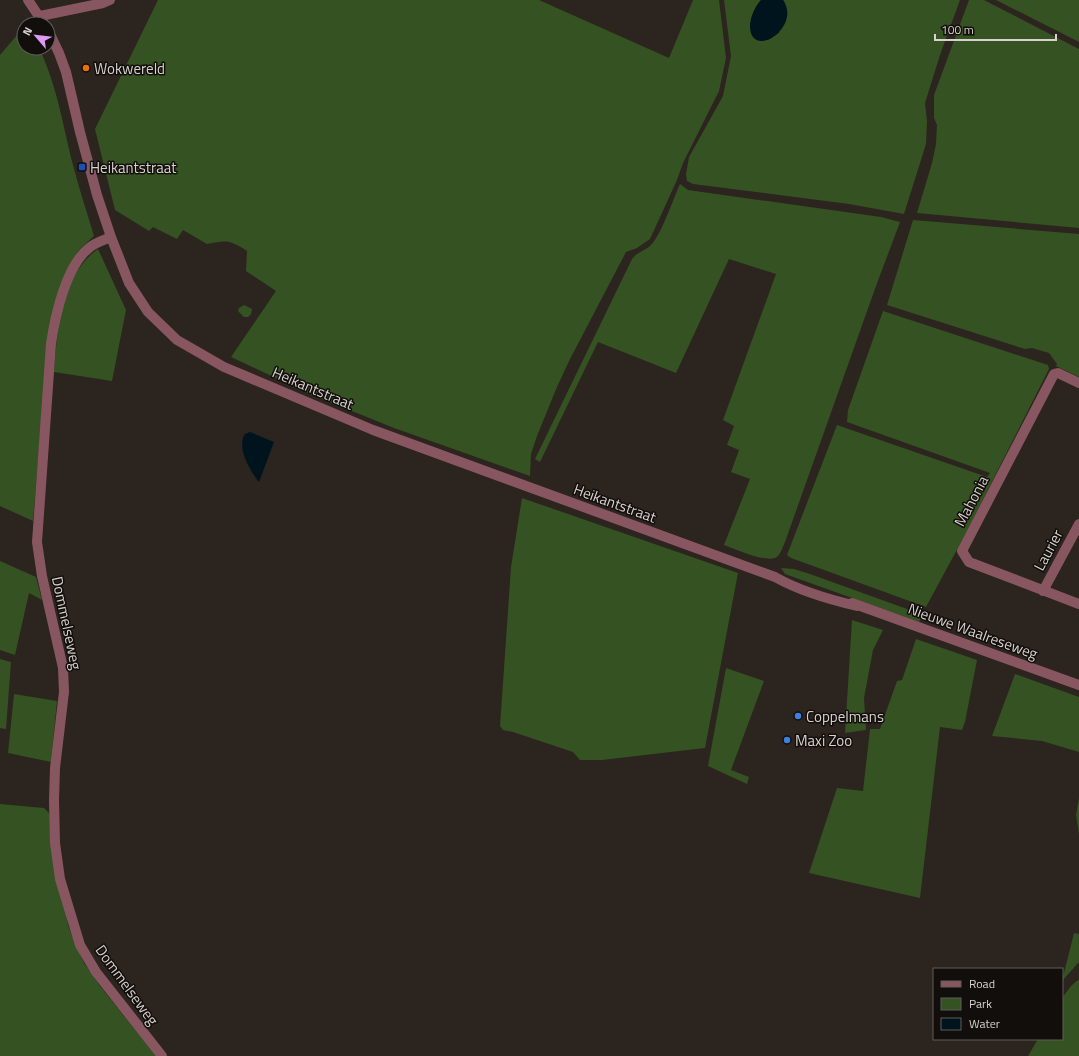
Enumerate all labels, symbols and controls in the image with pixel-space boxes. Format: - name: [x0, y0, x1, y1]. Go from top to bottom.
- north arrow: [16, 16, 56, 56]
- scale bar: [935, 16, 1056, 42]
- text: 100 m: [941, 20, 974, 39]
- text: N: [18, 24, 36, 38]
- place label: Wokwereld: [94, 57, 165, 80]
- marker: Wokwereld: [81, 63, 91, 73]
- place label: Heikantstraat: [90, 156, 177, 179]
- marker: Heikantstraat: [77, 162, 87, 172]
- street label: Heikantstraat: [269, 360, 358, 416]
- street label: Mahonia: [948, 471, 994, 531]
- street label: Heikantstraat: [570, 477, 660, 529]
- street label: Laurier: [1028, 525, 1068, 575]
- street label: Dommelseweg: [46, 574, 88, 672]
- street label: Nieuwe Waalreseweg: [905, 597, 1041, 665]
- place label: Coppelmans: [806, 705, 884, 728]
- marker: Coppelmans: [793, 711, 803, 721]
- place label: Maxi Zoo: [795, 729, 852, 752]
- marker: Maxi Zoo: [782, 735, 792, 745]
- street label: Dommelseweg: [90, 940, 164, 1030]
- legend: [933, 968, 1063, 1040]
- text: Road: [969, 974, 995, 993]
- text: Park: [969, 994, 992, 1013]
- text: Water: [969, 1014, 1000, 1033]

